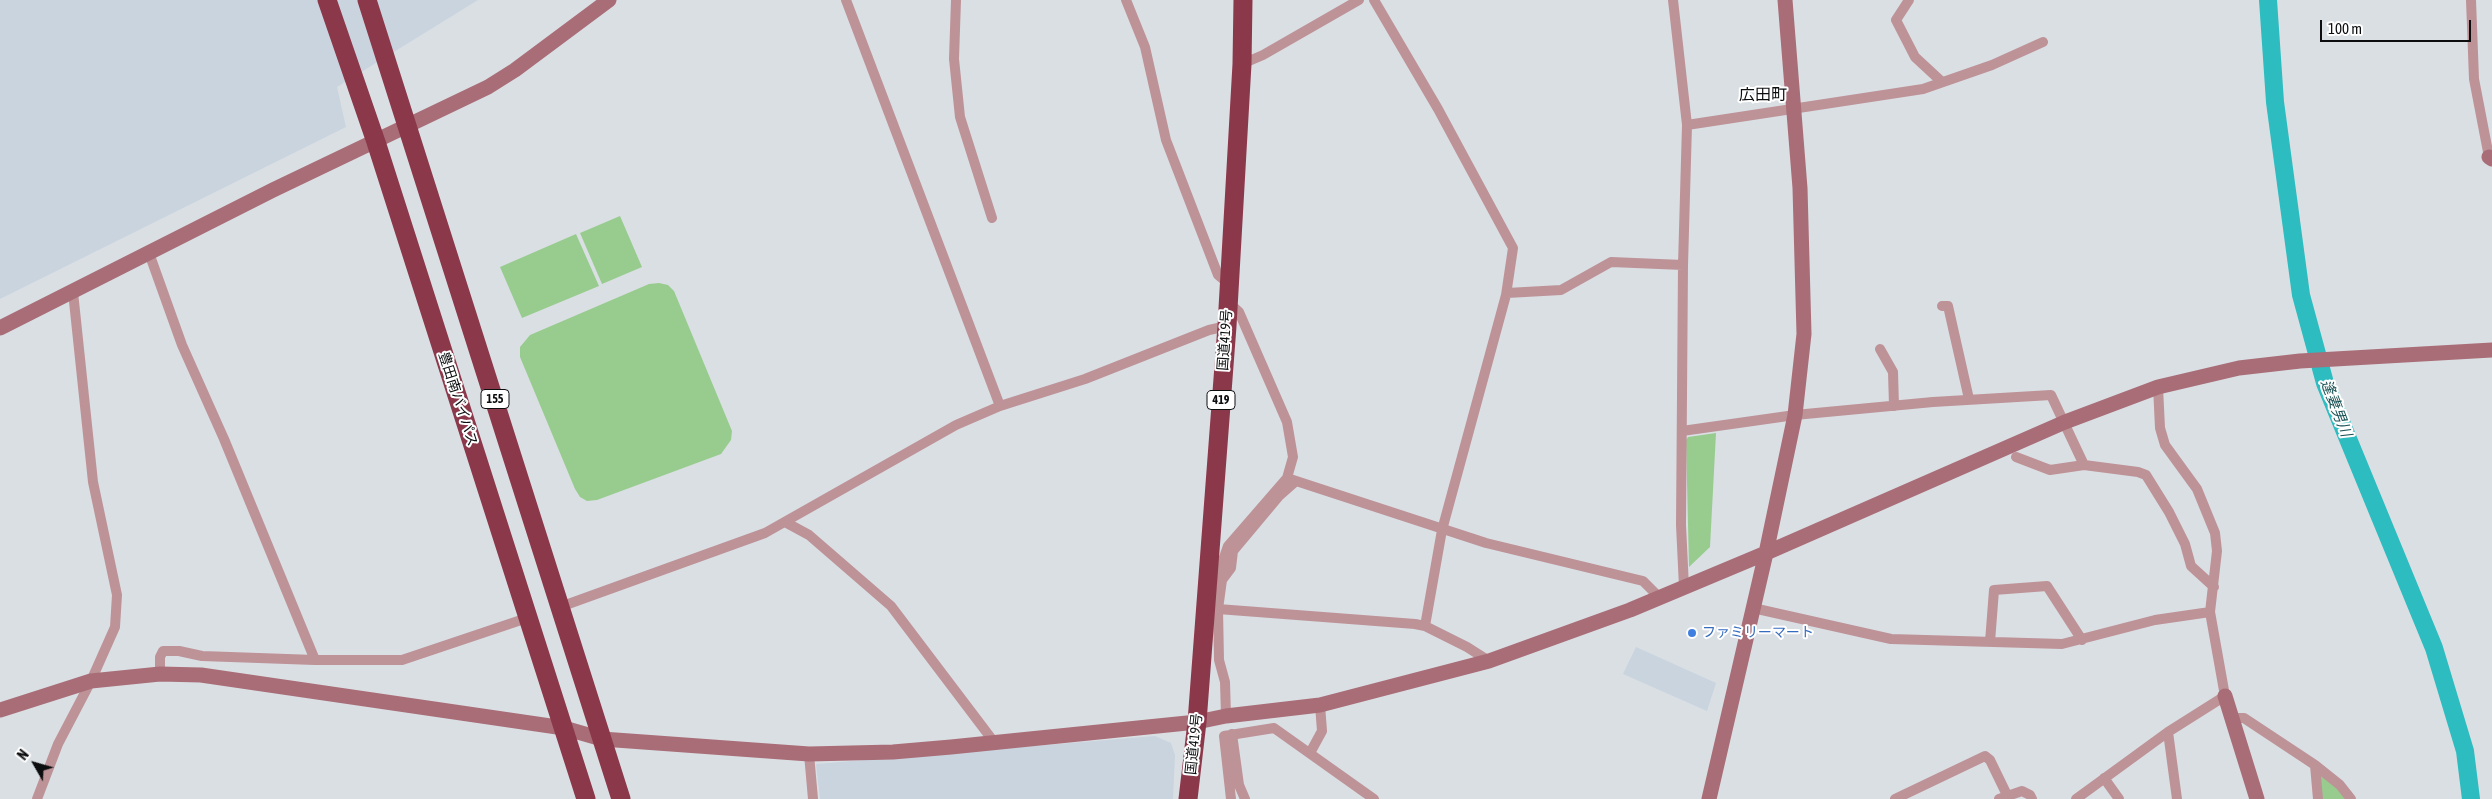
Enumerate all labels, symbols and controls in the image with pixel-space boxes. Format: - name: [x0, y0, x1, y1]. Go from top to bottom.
- scale bar: [2322, 10, 2473, 42]
- text: 100 m: [2328, 20, 2362, 37]
- district label: 広田町: [1739, 85, 1787, 105]
- street label: 国道419号: [1214, 309, 1236, 371]
- street label: 豊田南バイパス: [435, 350, 481, 448]
- water label: 逢妻男川: [2317, 377, 2355, 439]
- road number: 155: [481, 389, 509, 408]
- road number: 419: [1207, 390, 1235, 410]
- place label: ファミリーマート: [1702, 625, 1814, 641]
- marker: ファミリーマート: [1686, 627, 1698, 639]
- street label: 国道419号: [1182, 712, 1206, 776]
- north arrow: [10, 739, 60, 789]
- text: N: [14, 747, 32, 763]

